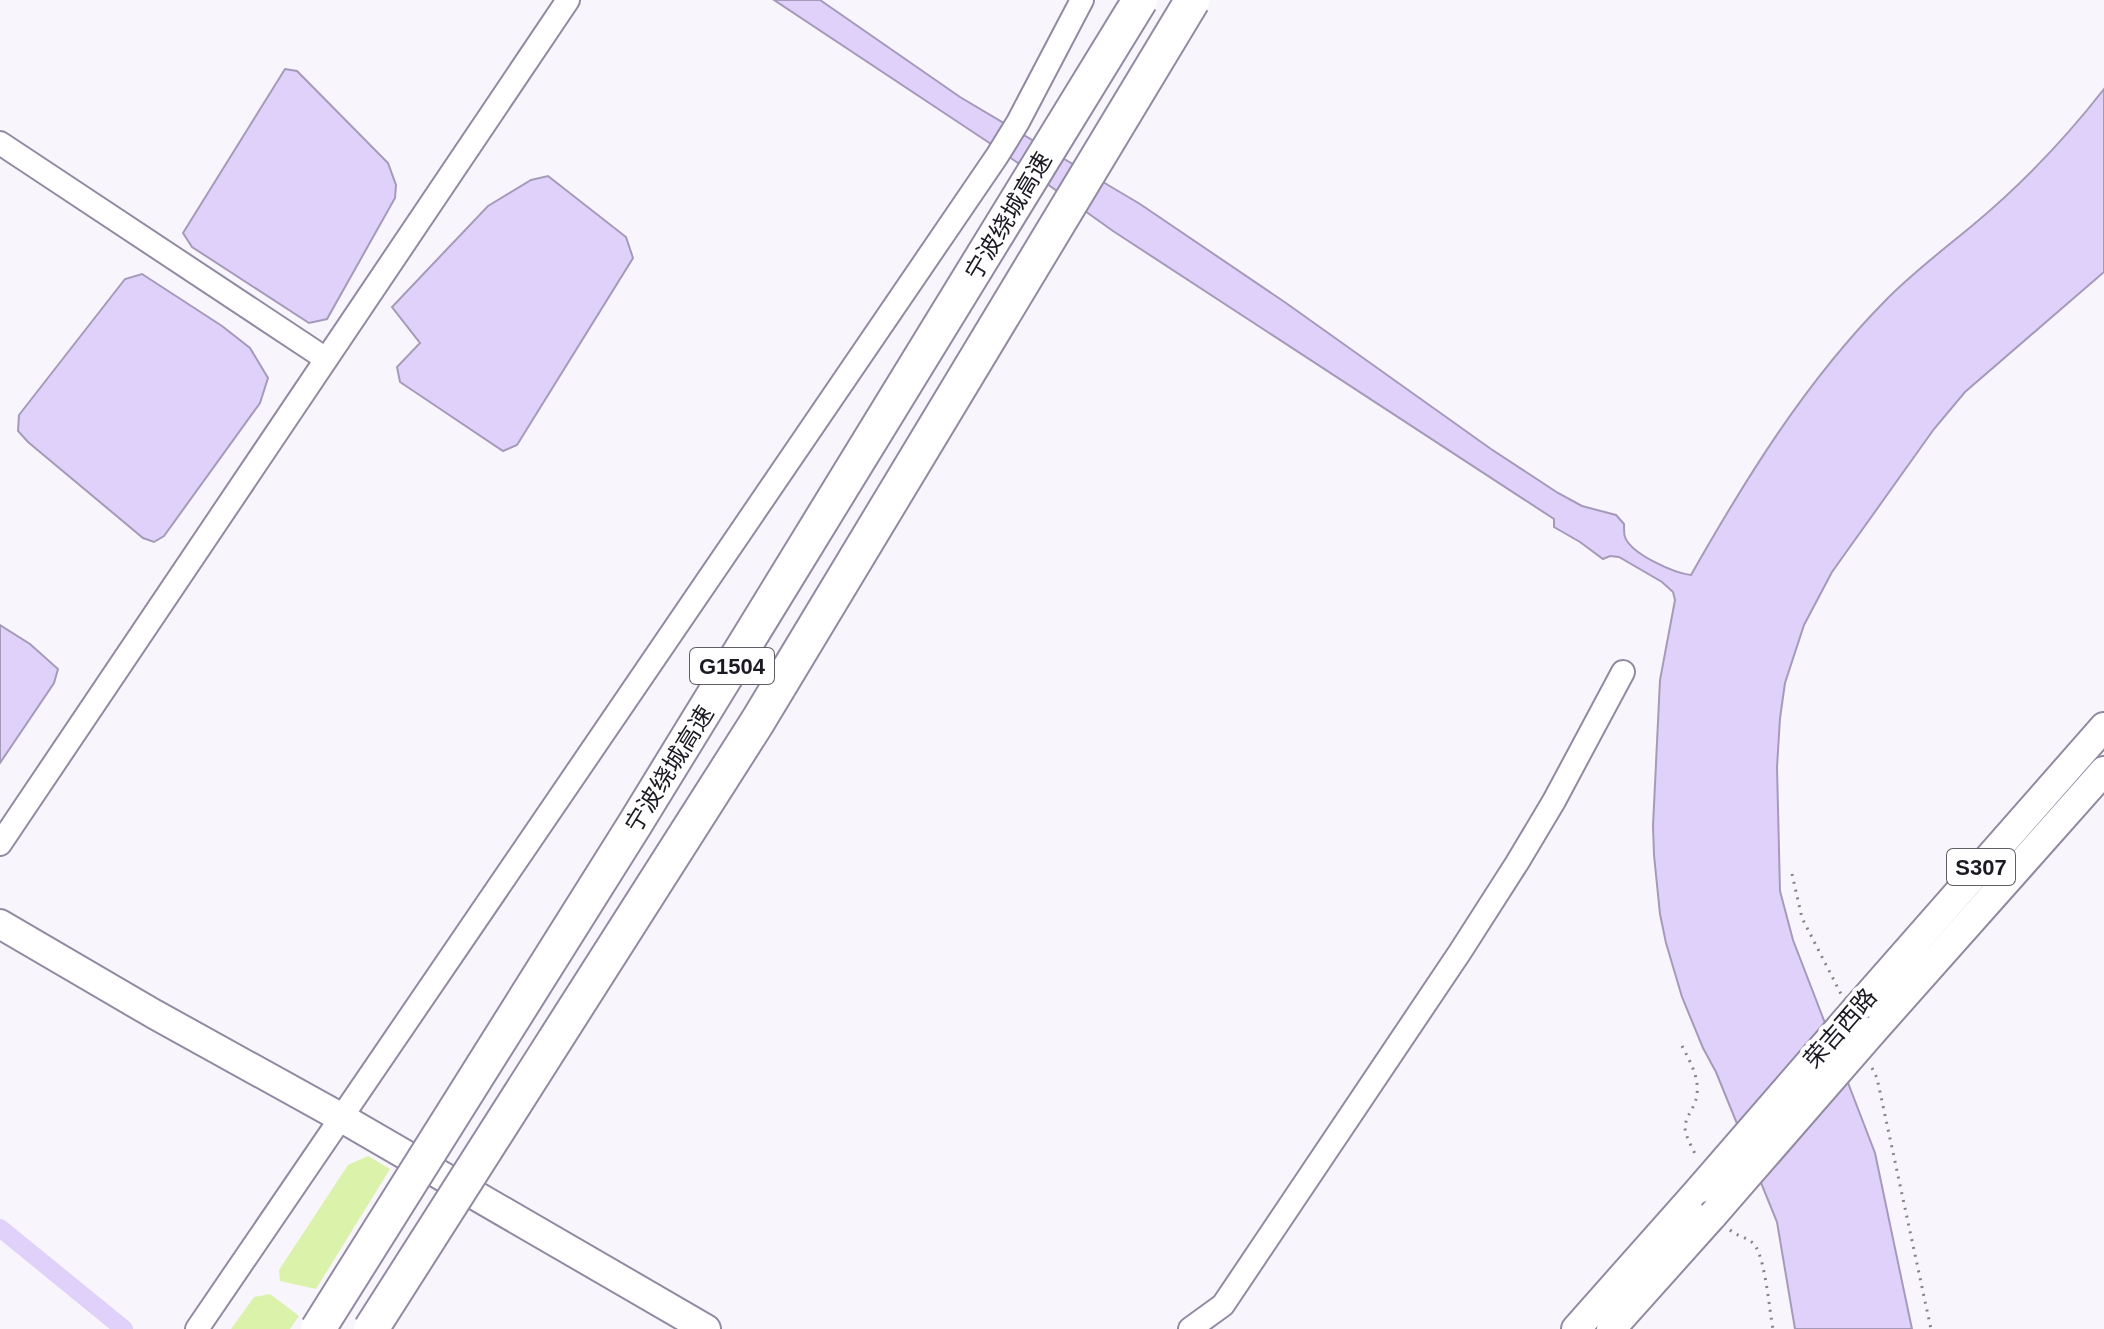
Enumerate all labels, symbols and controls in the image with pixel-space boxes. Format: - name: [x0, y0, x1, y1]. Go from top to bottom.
- street label: 宁波绕城高速: [959, 147, 1057, 285]
- road number: G1504: [690, 648, 774, 684]
- street label: 宁波绕城高速: [619, 701, 719, 837]
- road number: S307: [1947, 849, 2015, 885]
- street label: 荣吉西路: [1798, 983, 1882, 1073]

